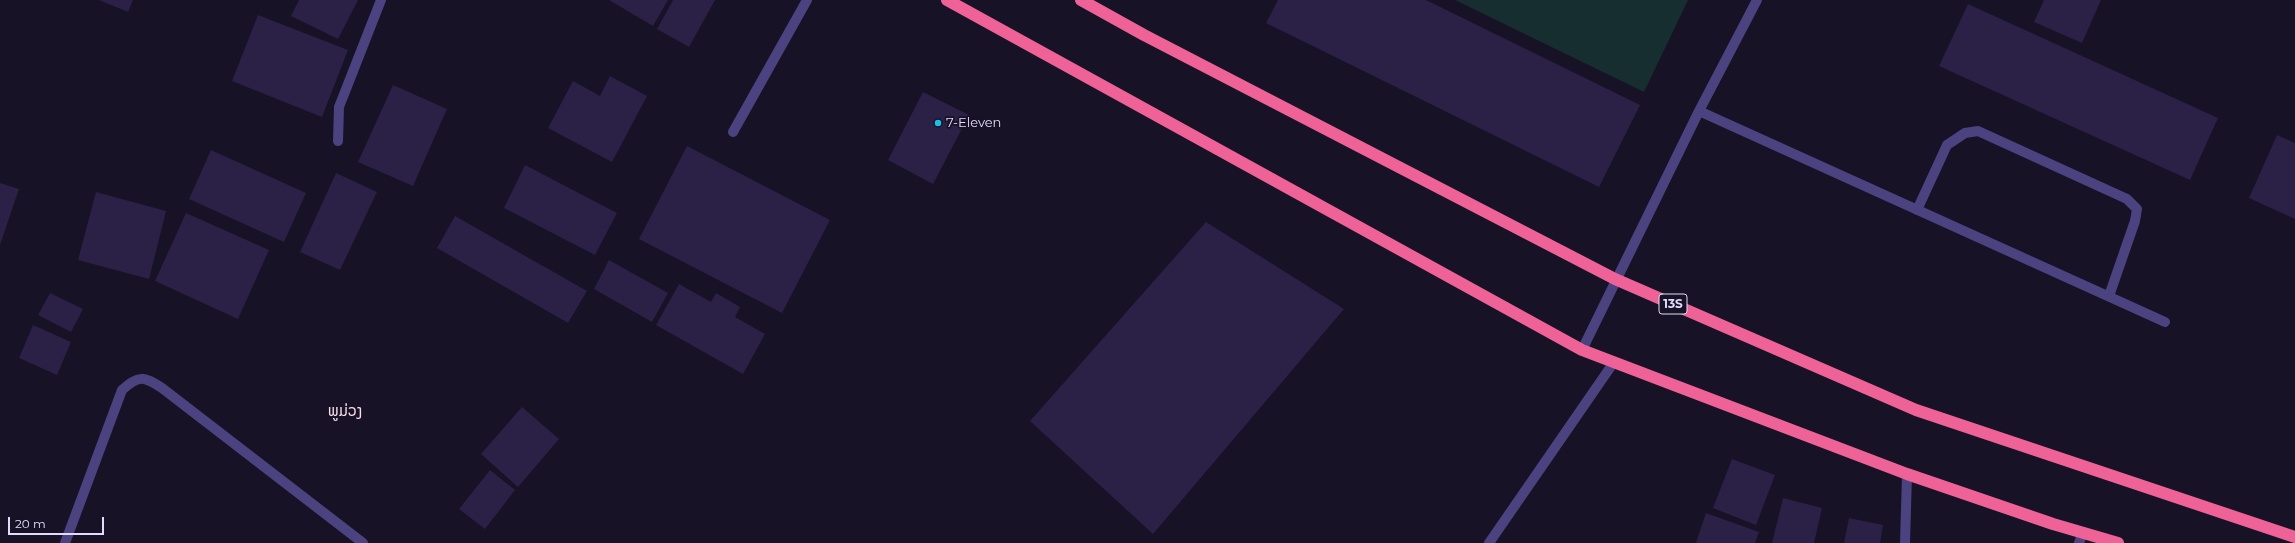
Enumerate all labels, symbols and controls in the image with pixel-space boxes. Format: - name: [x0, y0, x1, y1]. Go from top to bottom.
- place label: 7-Eleven: [946, 115, 1001, 131]
- marker: 7-Eleven: [933, 118, 943, 128]
- road number: 13S: [1659, 294, 1687, 314]
- district label: ພູມ່ວງ: [328, 403, 362, 421]
- scale bar: [10, 509, 106, 535]
- text: 20 m: [15, 516, 46, 531]

